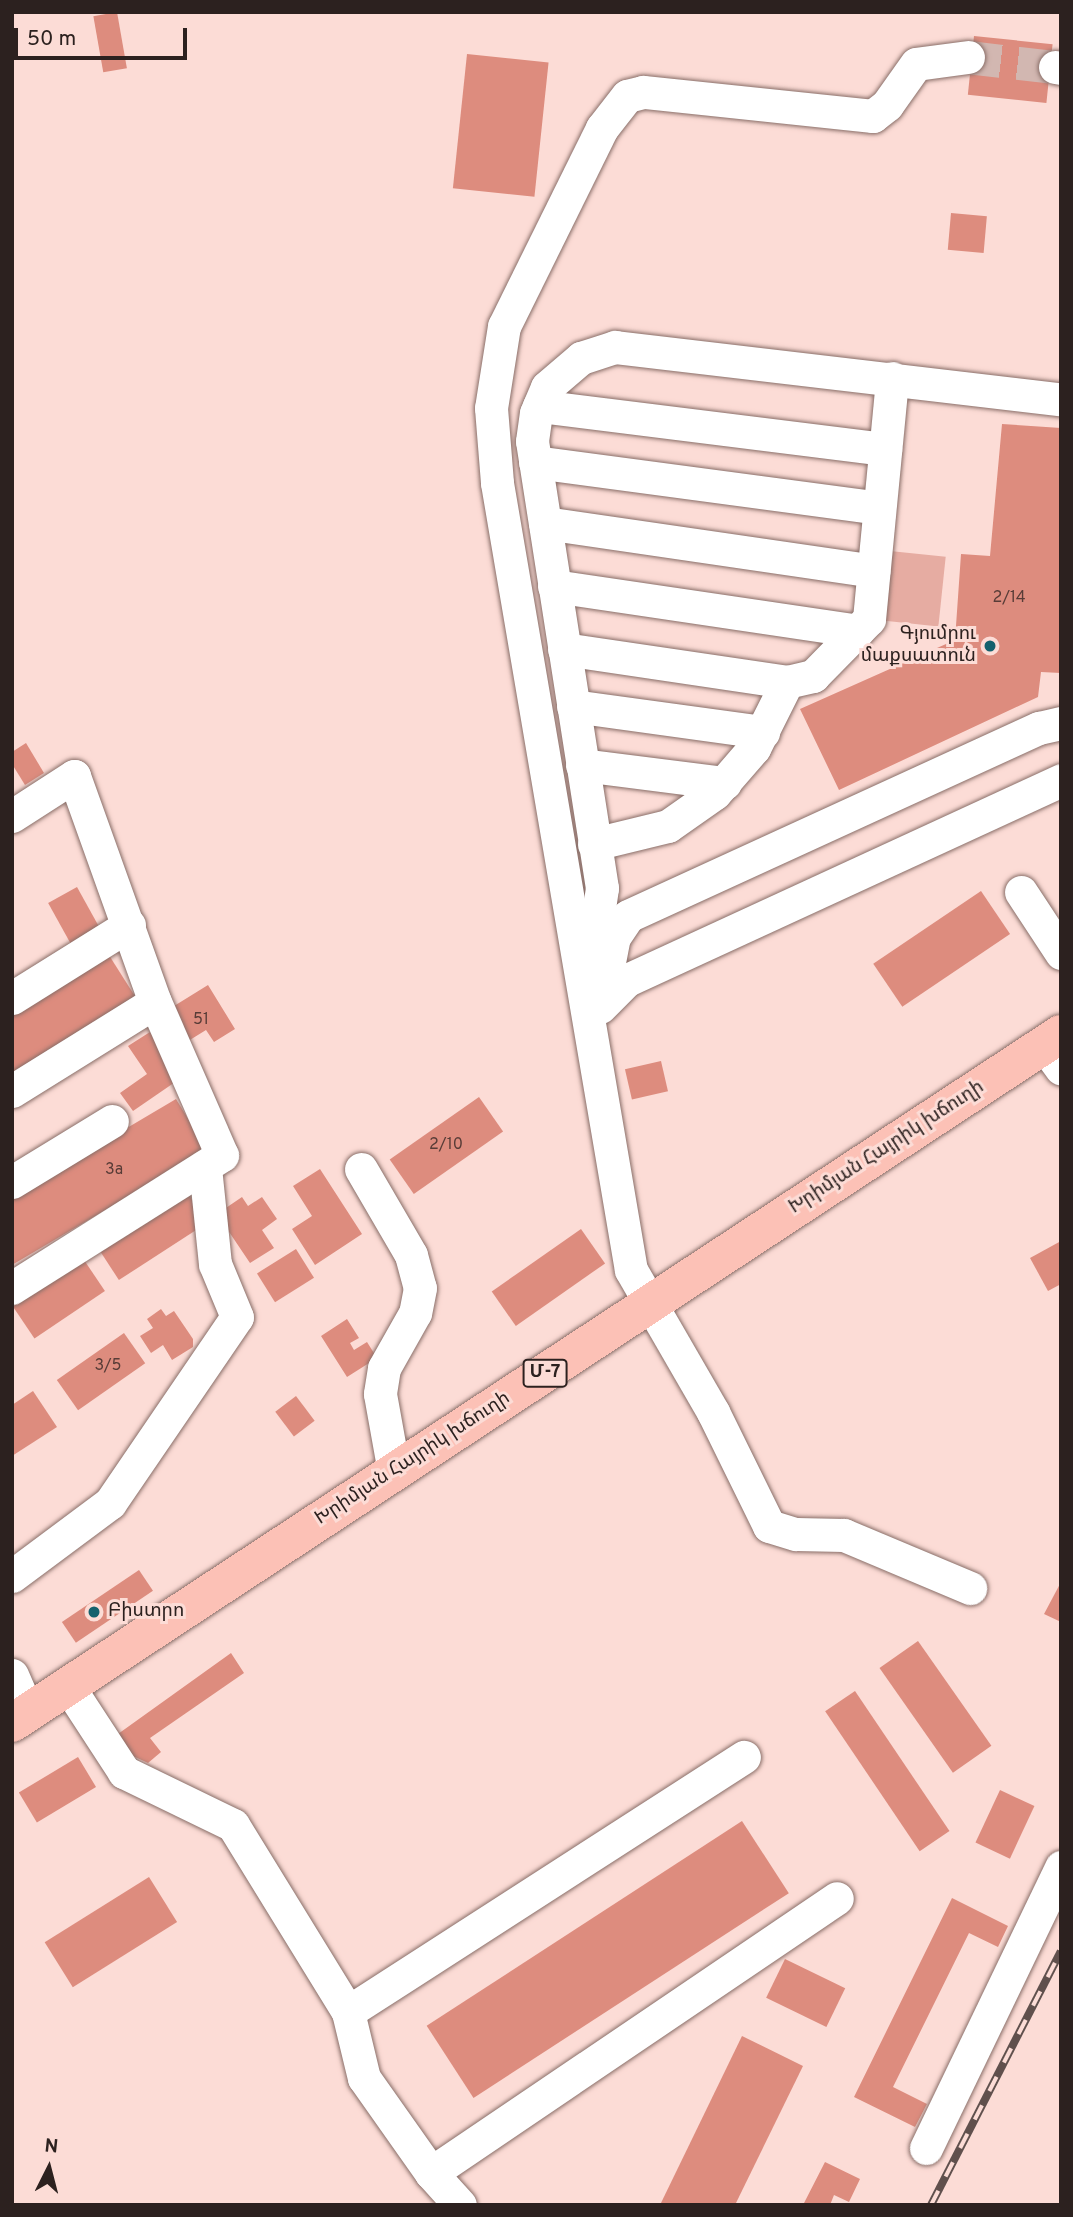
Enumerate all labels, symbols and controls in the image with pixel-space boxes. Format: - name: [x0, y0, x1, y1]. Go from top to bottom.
- scale bar: [18, 14, 191, 58]
- text: 50 m: [27, 26, 76, 53]
- house number: 2/14: [992, 588, 1026, 608]
- place label: Գյումրու մաքսատուն: [861, 624, 976, 668]
- marker: Գյումրու մաքսատուն: [982, 638, 998, 654]
- house number: 51: [193, 1010, 209, 1030]
- street label: Խրիմյան Հայրիկ խճուղի: [785, 1076, 989, 1220]
- house number: 2/10: [429, 1135, 463, 1155]
- house number: 3a: [105, 1160, 123, 1180]
- house number: 3/5: [95, 1356, 121, 1376]
- road number: Մ-7: [522, 1358, 568, 1388]
- street label: Խրիմյան Հայրիկ խճուղի: [311, 1387, 515, 1531]
- place label: Բիստրո: [108, 1601, 184, 1623]
- marker: Բիստրո: [86, 1604, 102, 1620]
- north arrow: [14, 2133, 84, 2203]
- text: N: [43, 2134, 59, 2160]

